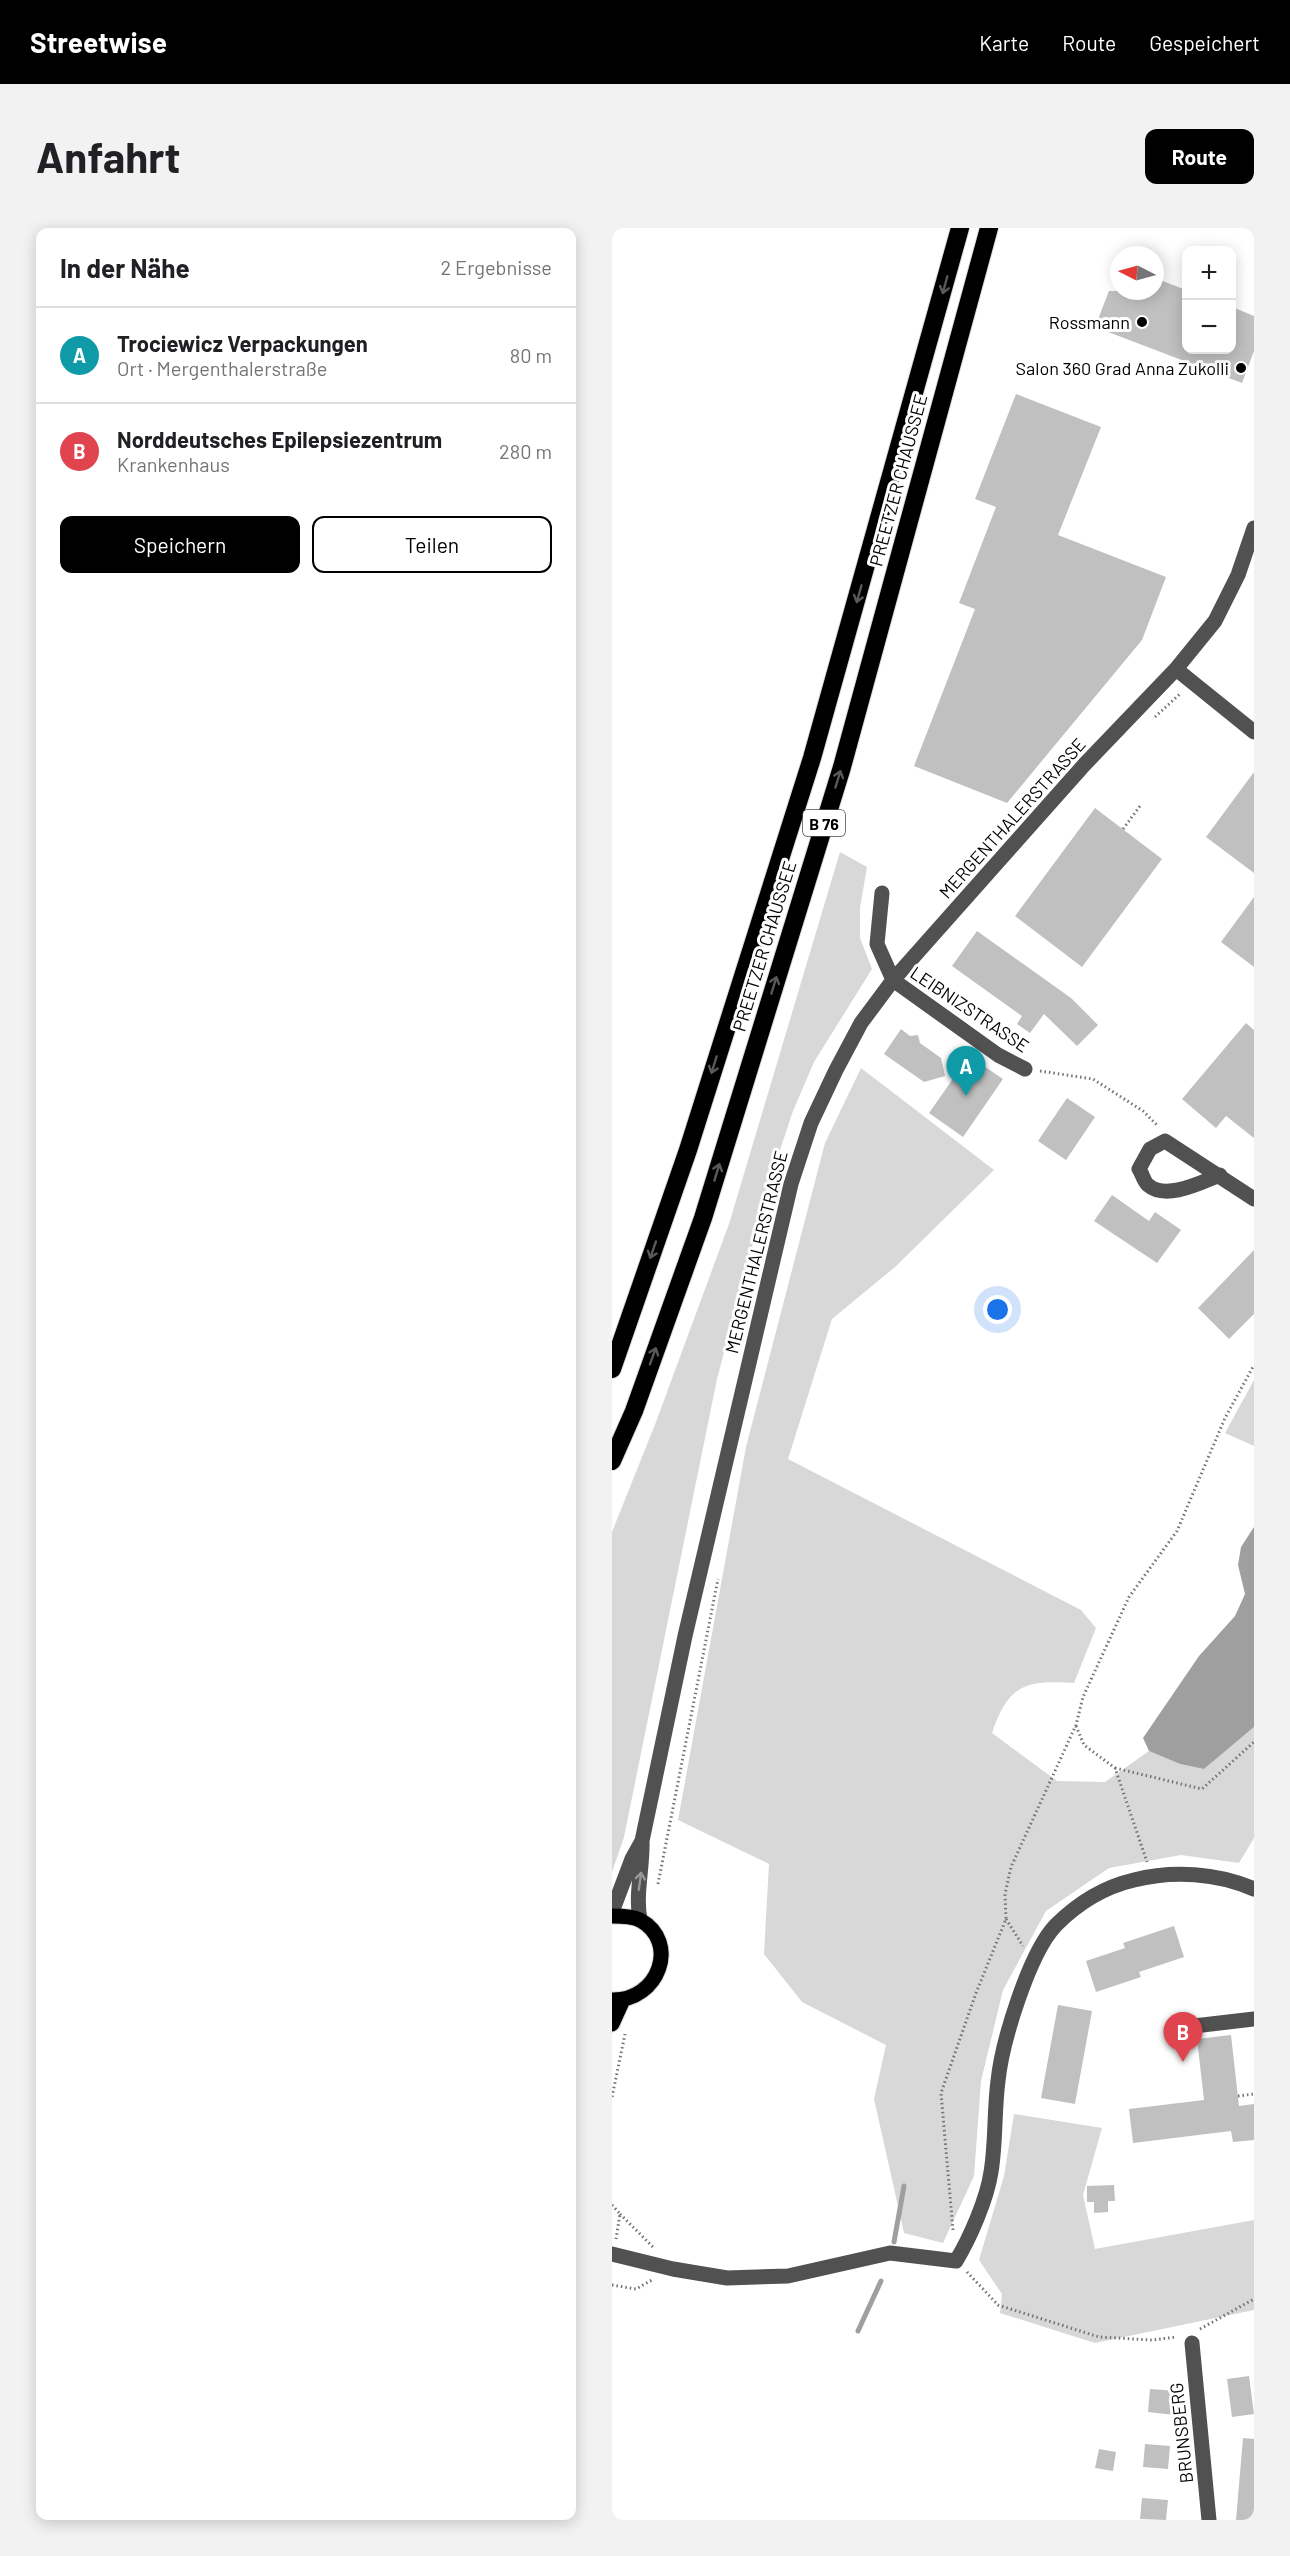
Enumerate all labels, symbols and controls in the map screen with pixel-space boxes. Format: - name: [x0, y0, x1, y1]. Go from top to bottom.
- text: Streetwise: [30, 25, 167, 59]
- text: Karte: [979, 30, 1029, 55]
- text: Route: [1062, 30, 1116, 55]
- text: Gespeichert: [1149, 30, 1260, 55]
- button: Route: [1145, 129, 1254, 184]
- text: Anfahrt: [36, 131, 181, 181]
- north arrow: [1110, 246, 1164, 300]
- map controls: [1182, 246, 1236, 354]
- button: +: [1182, 246, 1236, 300]
- text: In der Nähe: [60, 252, 190, 283]
- text: 2 Ergebnisse: [440, 255, 552, 279]
- one-way arrow: [939, 275, 950, 294]
- button: −: [1182, 300, 1236, 354]
- place label: Rossmann: [1049, 311, 1130, 333]
- marker: Rossmann: [1135, 315, 1149, 329]
- text: Trociewicz Verpackungen: [117, 330, 368, 356]
- text: A: [73, 343, 86, 367]
- text: 80 m: [510, 343, 552, 367]
- text: Ort · Mergenthalerstraße: [117, 356, 328, 380]
- place label: Salon 360 Grad Anna Zukolli: [1016, 357, 1229, 379]
- marker: Salon 360 Grad Anna Zukolli: [1234, 361, 1248, 375]
- street label: PREETZER CHAUSSEE: [864, 392, 932, 568]
- text: Norddeutsches Epilepsiezentrum: [117, 426, 442, 452]
- text: B: [73, 439, 86, 463]
- text: 280 m: [499, 439, 552, 463]
- text: Krankenhaus: [117, 452, 230, 476]
- button: Speichern: [60, 516, 300, 573]
- button: Teilen: [312, 516, 552, 573]
- one-way arrow: [852, 584, 864, 603]
- street label: MERGENTHALERSTRASSE: [934, 733, 1090, 903]
- one-way arrow: [833, 770, 844, 789]
- road number: B 76: [803, 810, 845, 836]
- street label: PREETZER CHAUSSEE: [728, 858, 800, 1034]
- street label: LEIBNIZSTRASSE: [907, 961, 1033, 1057]
- one-way arrow: [770, 976, 781, 995]
- pin: A: [946, 1046, 986, 1096]
- one-way arrow: [708, 1055, 719, 1074]
- street label: MERGENTHALERSTRASSE: [720, 1148, 792, 1356]
- one-way arrow: [712, 1163, 723, 1182]
- one-way arrow: [647, 1240, 658, 1259]
- your location: [983, 1295, 1012, 1324]
- one-way arrow: [649, 1347, 660, 1366]
- one-way arrow: [635, 1871, 646, 1891]
- pin: B: [1164, 2012, 1202, 2062]
- street label: BRUNSBERG: [1165, 2382, 1197, 2484]

